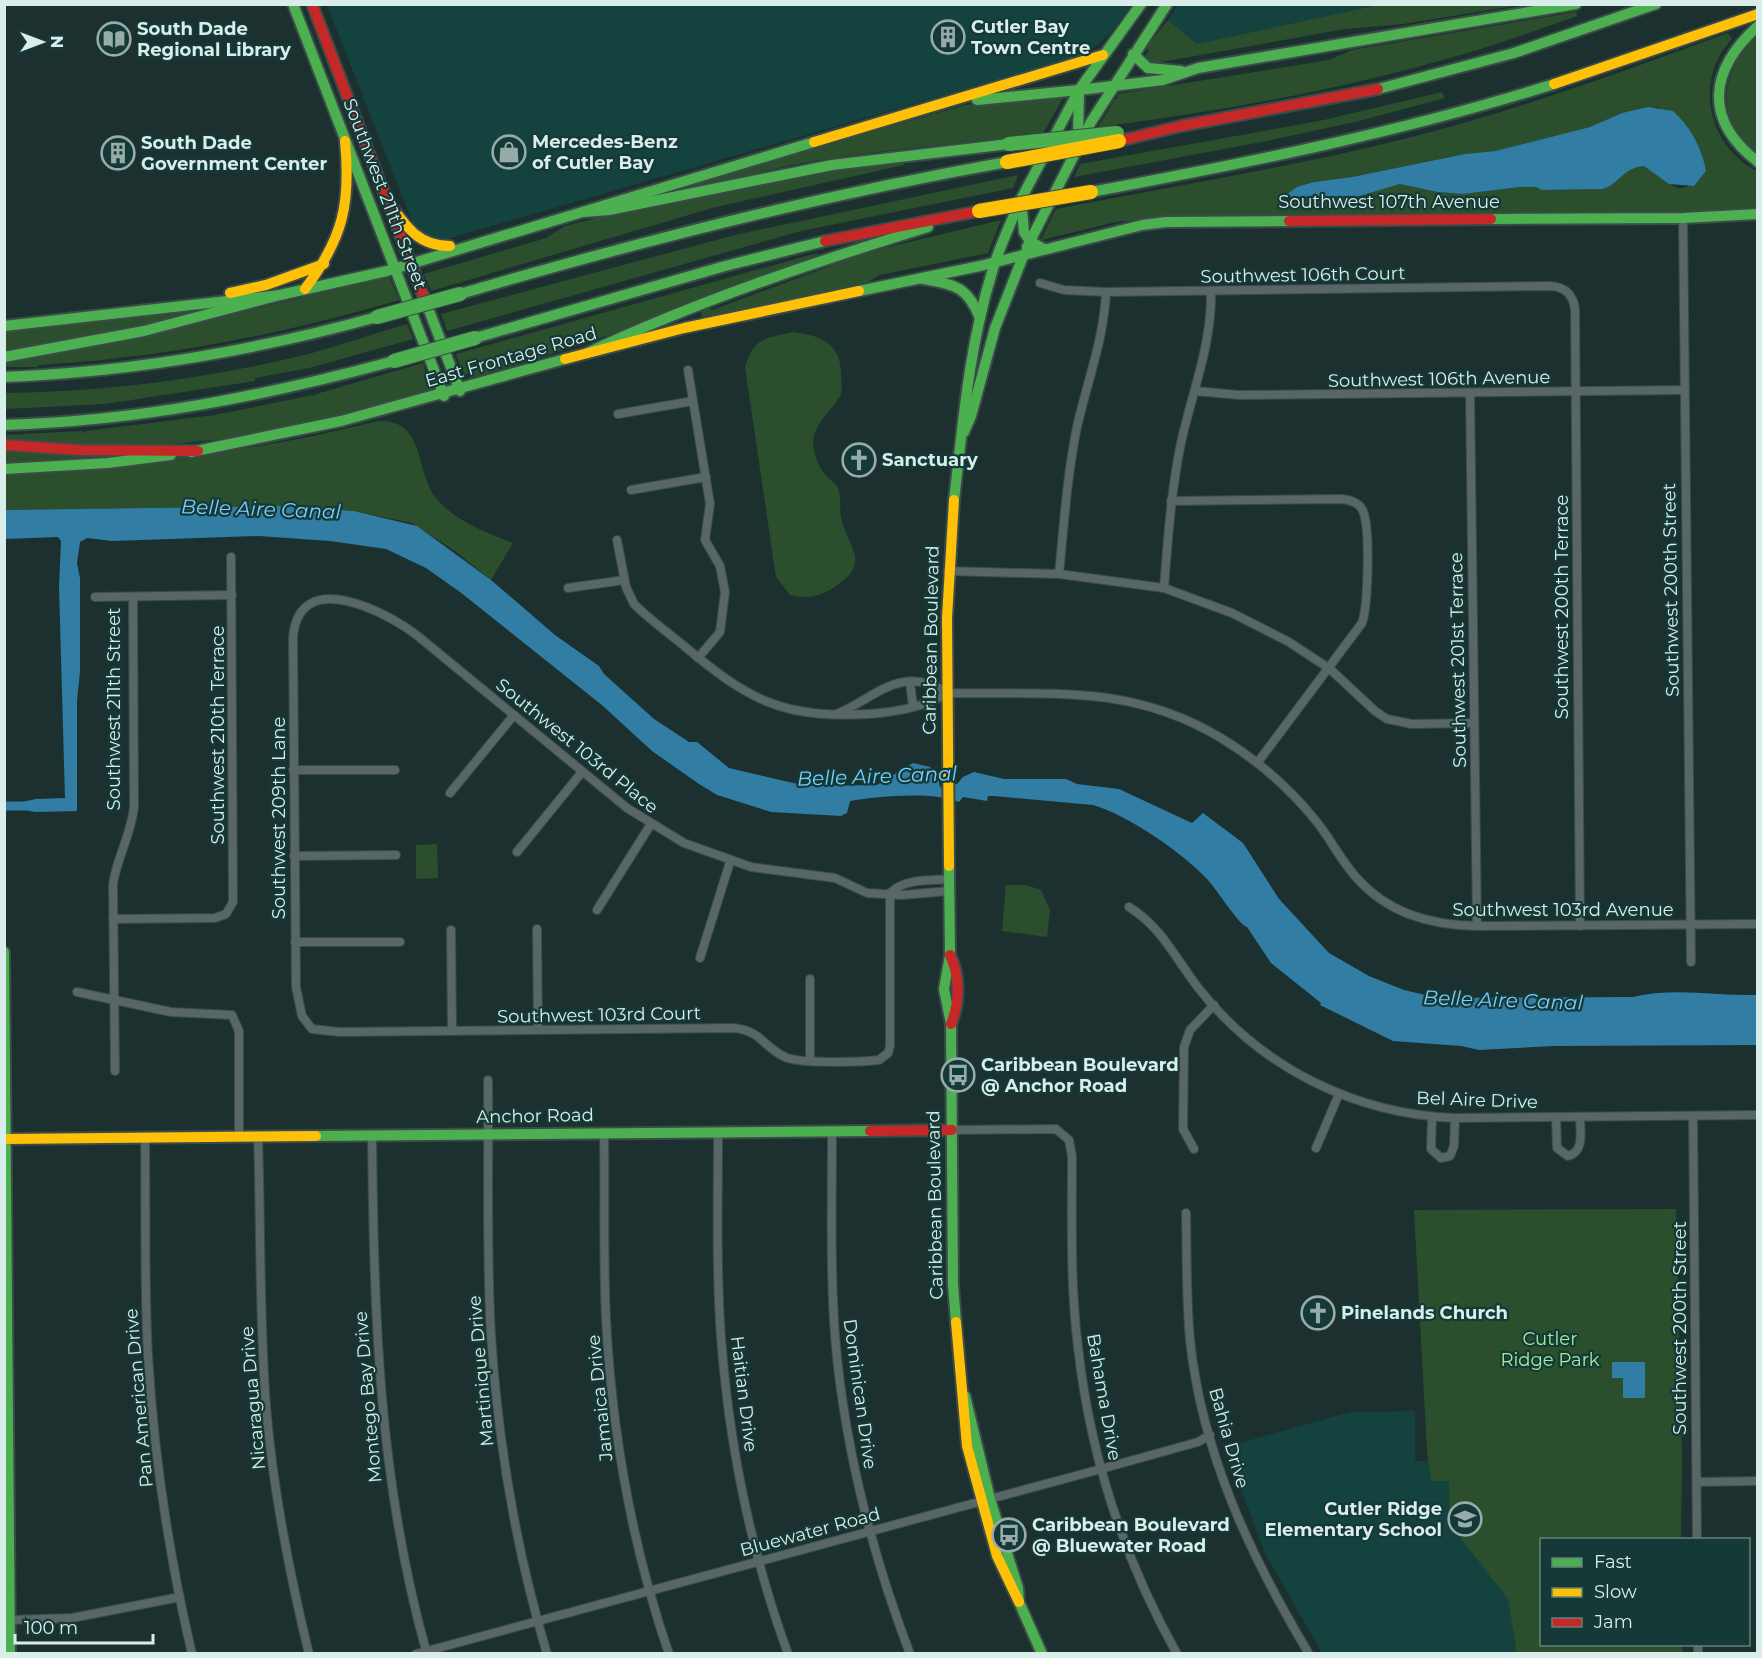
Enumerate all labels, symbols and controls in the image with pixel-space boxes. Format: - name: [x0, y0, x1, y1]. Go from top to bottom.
- north arrow: [12, 12, 72, 72]
- place label: Cutler Bay Town Centre: [971, 16, 1090, 59]
- place label: South Dade Regional Library: [137, 18, 291, 61]
- building icon: Cutler Bay Town Centre: [930, 19, 966, 55]
- library icon: South Dade Regional Library: [96, 21, 132, 57]
- text: N: [47, 36, 66, 48]
- street label: Southwest 211th Street: [338, 95, 432, 293]
- place label: Mercedes-Benz of Cutler Bay: [532, 131, 678, 174]
- place label: South Dade Government Center: [141, 132, 327, 175]
- shop icon: Mercedes-Benz of Cutler Bay: [491, 134, 527, 170]
- building icon: South Dade Government Center: [100, 135, 136, 171]
- street label: Southwest 107th Avenue: [1278, 191, 1500, 213]
- street label: Southwest 106th Court: [1200, 262, 1406, 288]
- street label: East Frontage Road: [423, 322, 599, 392]
- street label: Southwest 106th Avenue: [1328, 366, 1551, 392]
- church icon: Sanctuary: [841, 442, 877, 478]
- place label: Sanctuary: [882, 449, 978, 471]
- street label: Southwest 200th Street: [1658, 483, 1684, 697]
- water label: Belle Aire Canal: [181, 494, 342, 524]
- street label: Southwest 200th Terrace: [1551, 495, 1573, 719]
- street label: Caribbean Boulevard: [918, 545, 944, 735]
- street label: Southwest 201st Terrace: [1445, 552, 1471, 768]
- street label: Southwest 211th Street: [103, 608, 125, 810]
- street label: Southwest 210th Terrace: [207, 625, 229, 845]
- street label: Southwest 103rd Place: [491, 674, 663, 818]
- street label: Southwest 209th Lane: [268, 717, 290, 919]
- water label: Belle Aire Canal: [797, 761, 958, 791]
- street label: Southwest 103rd Avenue: [1452, 899, 1674, 921]
- water label: Belle Aire Canal: [1423, 985, 1584, 1015]
- street label: Southwest 103rd Court: [497, 1002, 701, 1028]
- place label: Caribbean Boulevard @ Anchor Road: [981, 1054, 1179, 1097]
- bus stop icon: Caribbean Boulevard @ Anchor Road: [940, 1057, 976, 1093]
- street label: Bel Aire Drive: [1416, 1087, 1538, 1113]
- street label: Anchor Road: [476, 1104, 594, 1128]
- street label: Caribbean Boulevard: [922, 1110, 948, 1300]
- street label: Southwest 200th Street: [1669, 1221, 1691, 1435]
- street label: Martinique Drive: [463, 1294, 499, 1447]
- church icon: Pinelands Church: [1300, 1295, 1336, 1331]
- place label: Pinelands Church: [1341, 1302, 1508, 1324]
- street label: Pan American Drive: [120, 1307, 158, 1488]
- street label: Montego Bay Drive: [350, 1310, 386, 1484]
- street label: Dominican Drive: [839, 1317, 881, 1471]
- street label: Nicaragua Drive: [236, 1325, 270, 1471]
- park label: Cutler Ridge Park: [1500, 1328, 1600, 1371]
- street label: Bahama Drive: [1082, 1332, 1126, 1462]
- street label: Jamaica Drive: [582, 1334, 618, 1463]
- street label: Haitian Drive: [726, 1335, 762, 1453]
- street label: Bahia Drive: [1204, 1385, 1254, 1491]
- place label: Cutler Ridge Elementary School: [1265, 1498, 1442, 1541]
- school or university icon: Cutler Ridge Elementary School: [1447, 1501, 1483, 1537]
- street label: Bluewater Road: [738, 1503, 882, 1561]
- place label: Caribbean Boulevard @ Bluewater Road: [1032, 1514, 1230, 1557]
- bus stop icon: Caribbean Boulevard @ Bluewater Road: [991, 1517, 1027, 1553]
- legend: [1540, 1538, 1750, 1646]
- text: Fast: [1594, 1551, 1632, 1573]
- text: Slow: [1594, 1581, 1637, 1603]
- scale bar: [15, 1607, 153, 1645]
- text: Jam: [1593, 1611, 1633, 1633]
- text: 100 m: [24, 1617, 78, 1639]

